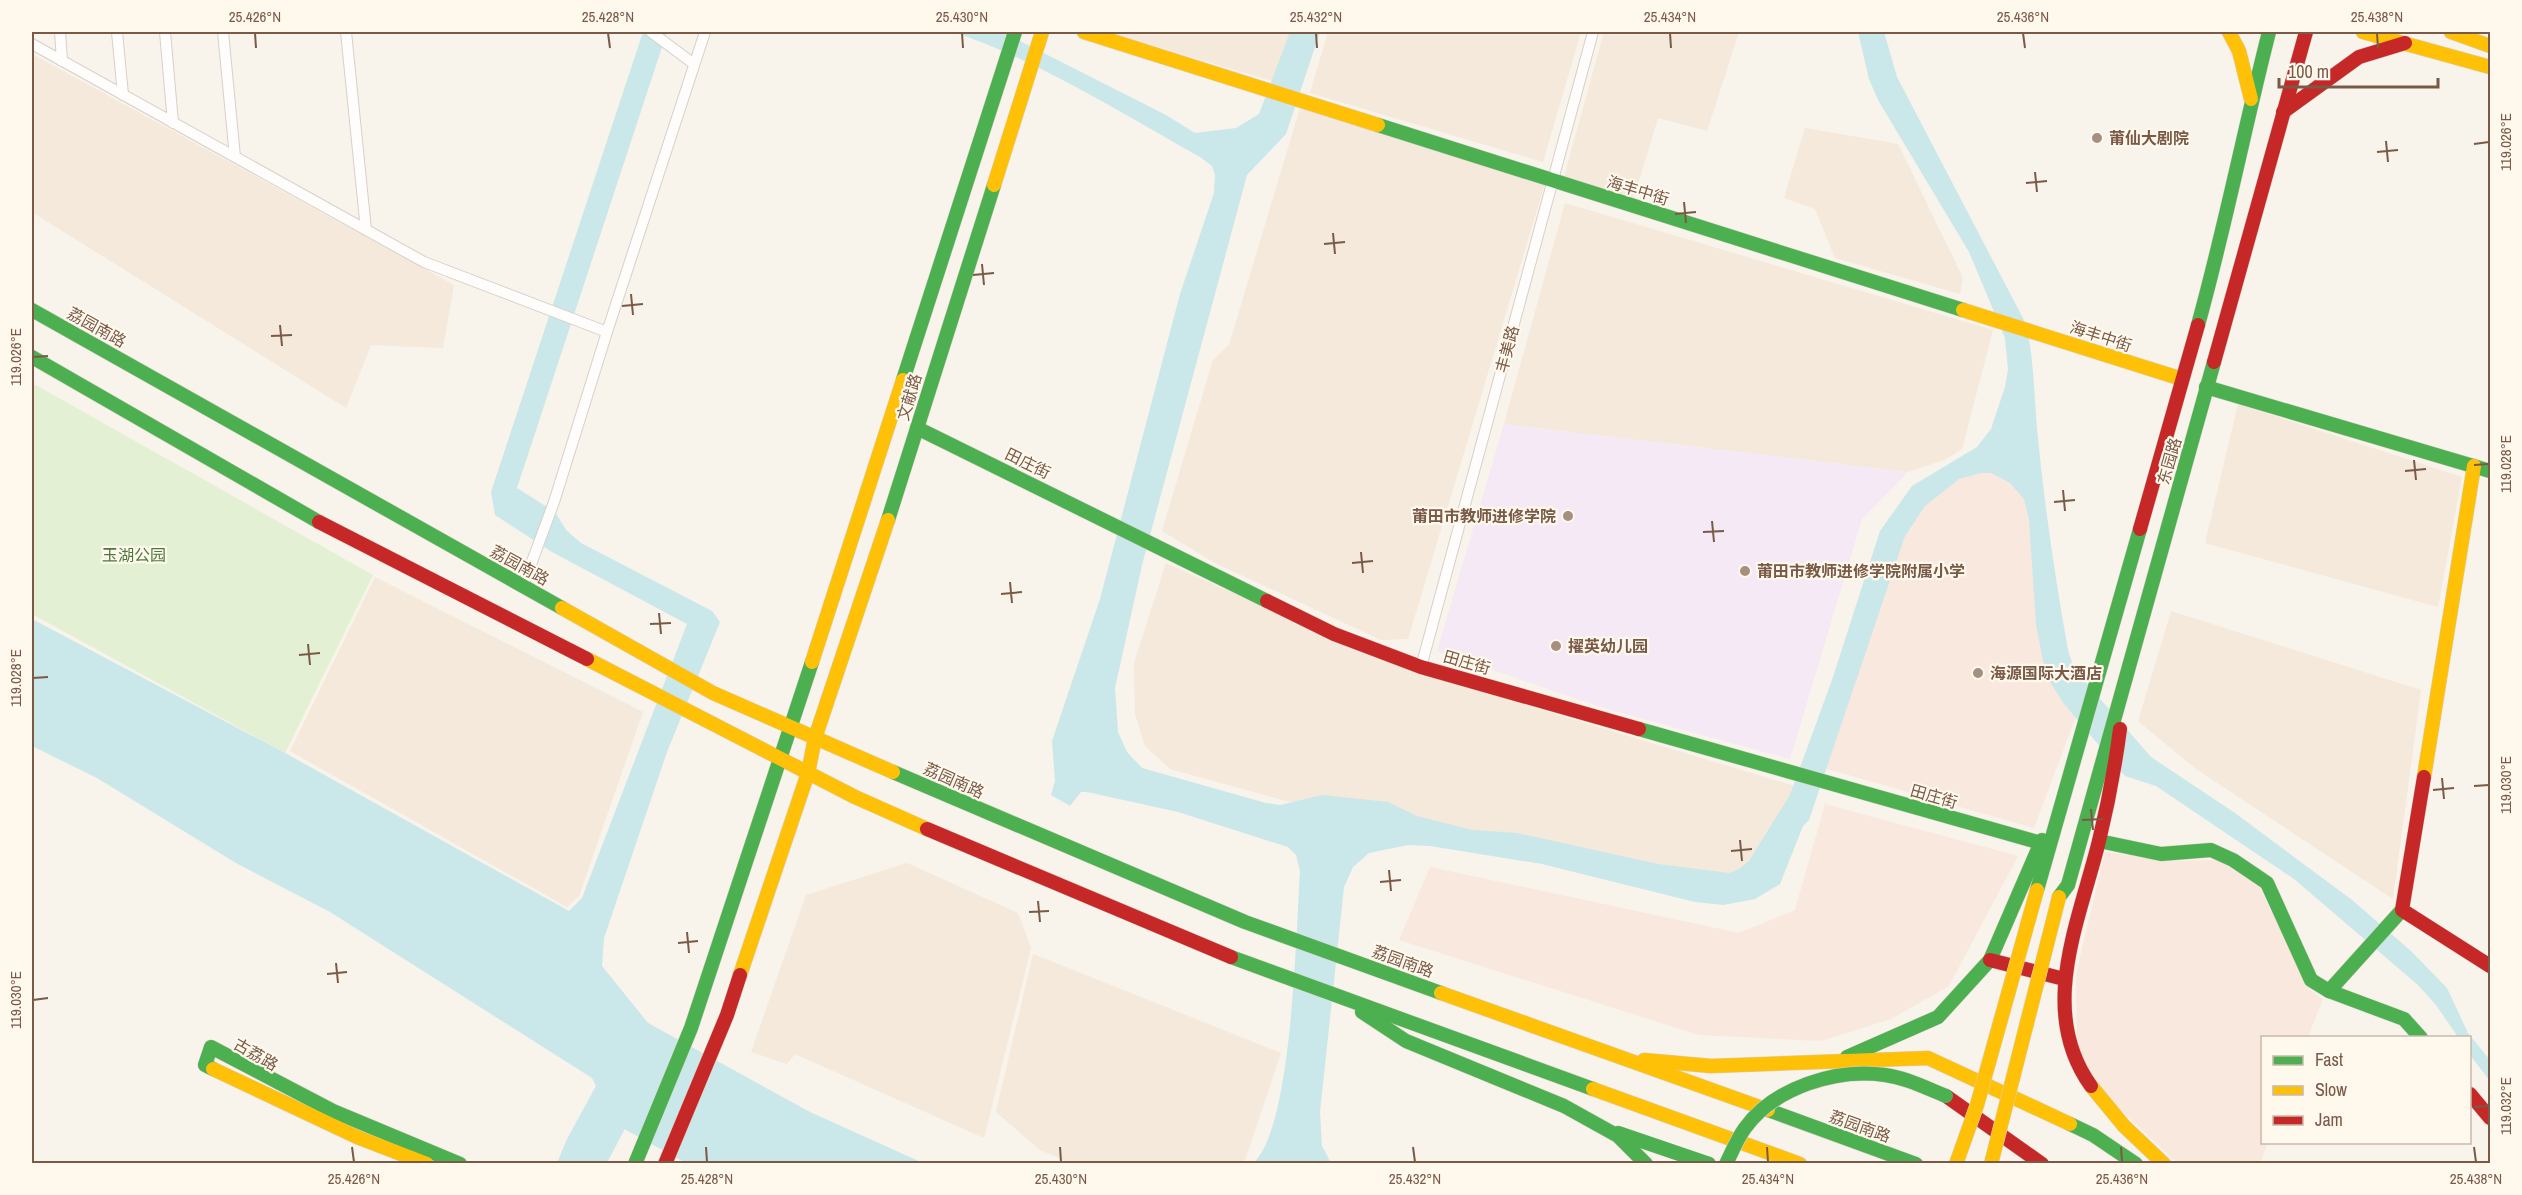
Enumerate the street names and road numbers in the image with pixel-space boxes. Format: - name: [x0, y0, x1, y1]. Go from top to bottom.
- street label: 海丰中街: [1604, 170, 1672, 210]
- street label: 荔园南路: [64, 302, 130, 352]
- street label: 海丰中街: [2067, 316, 2135, 356]
- street label: 丰美路: [1490, 323, 1524, 375]
- street label: 文献路: [891, 371, 927, 423]
- street label: 东园路: [2152, 435, 2186, 487]
- street label: 田庄街: [1002, 443, 1054, 483]
- street label: 荔园南路: [487, 540, 553, 590]
- street label: 田庄街: [1441, 645, 1493, 679]
- street label: 荔园南路: [920, 757, 988, 803]
- street label: 田庄街: [1908, 779, 1960, 813]
- street label: 荔园南路: [1369, 940, 1437, 982]
- street label: 古荔路: [230, 1032, 282, 1076]
- street label: 荔园南路: [1826, 1105, 1894, 1147]

